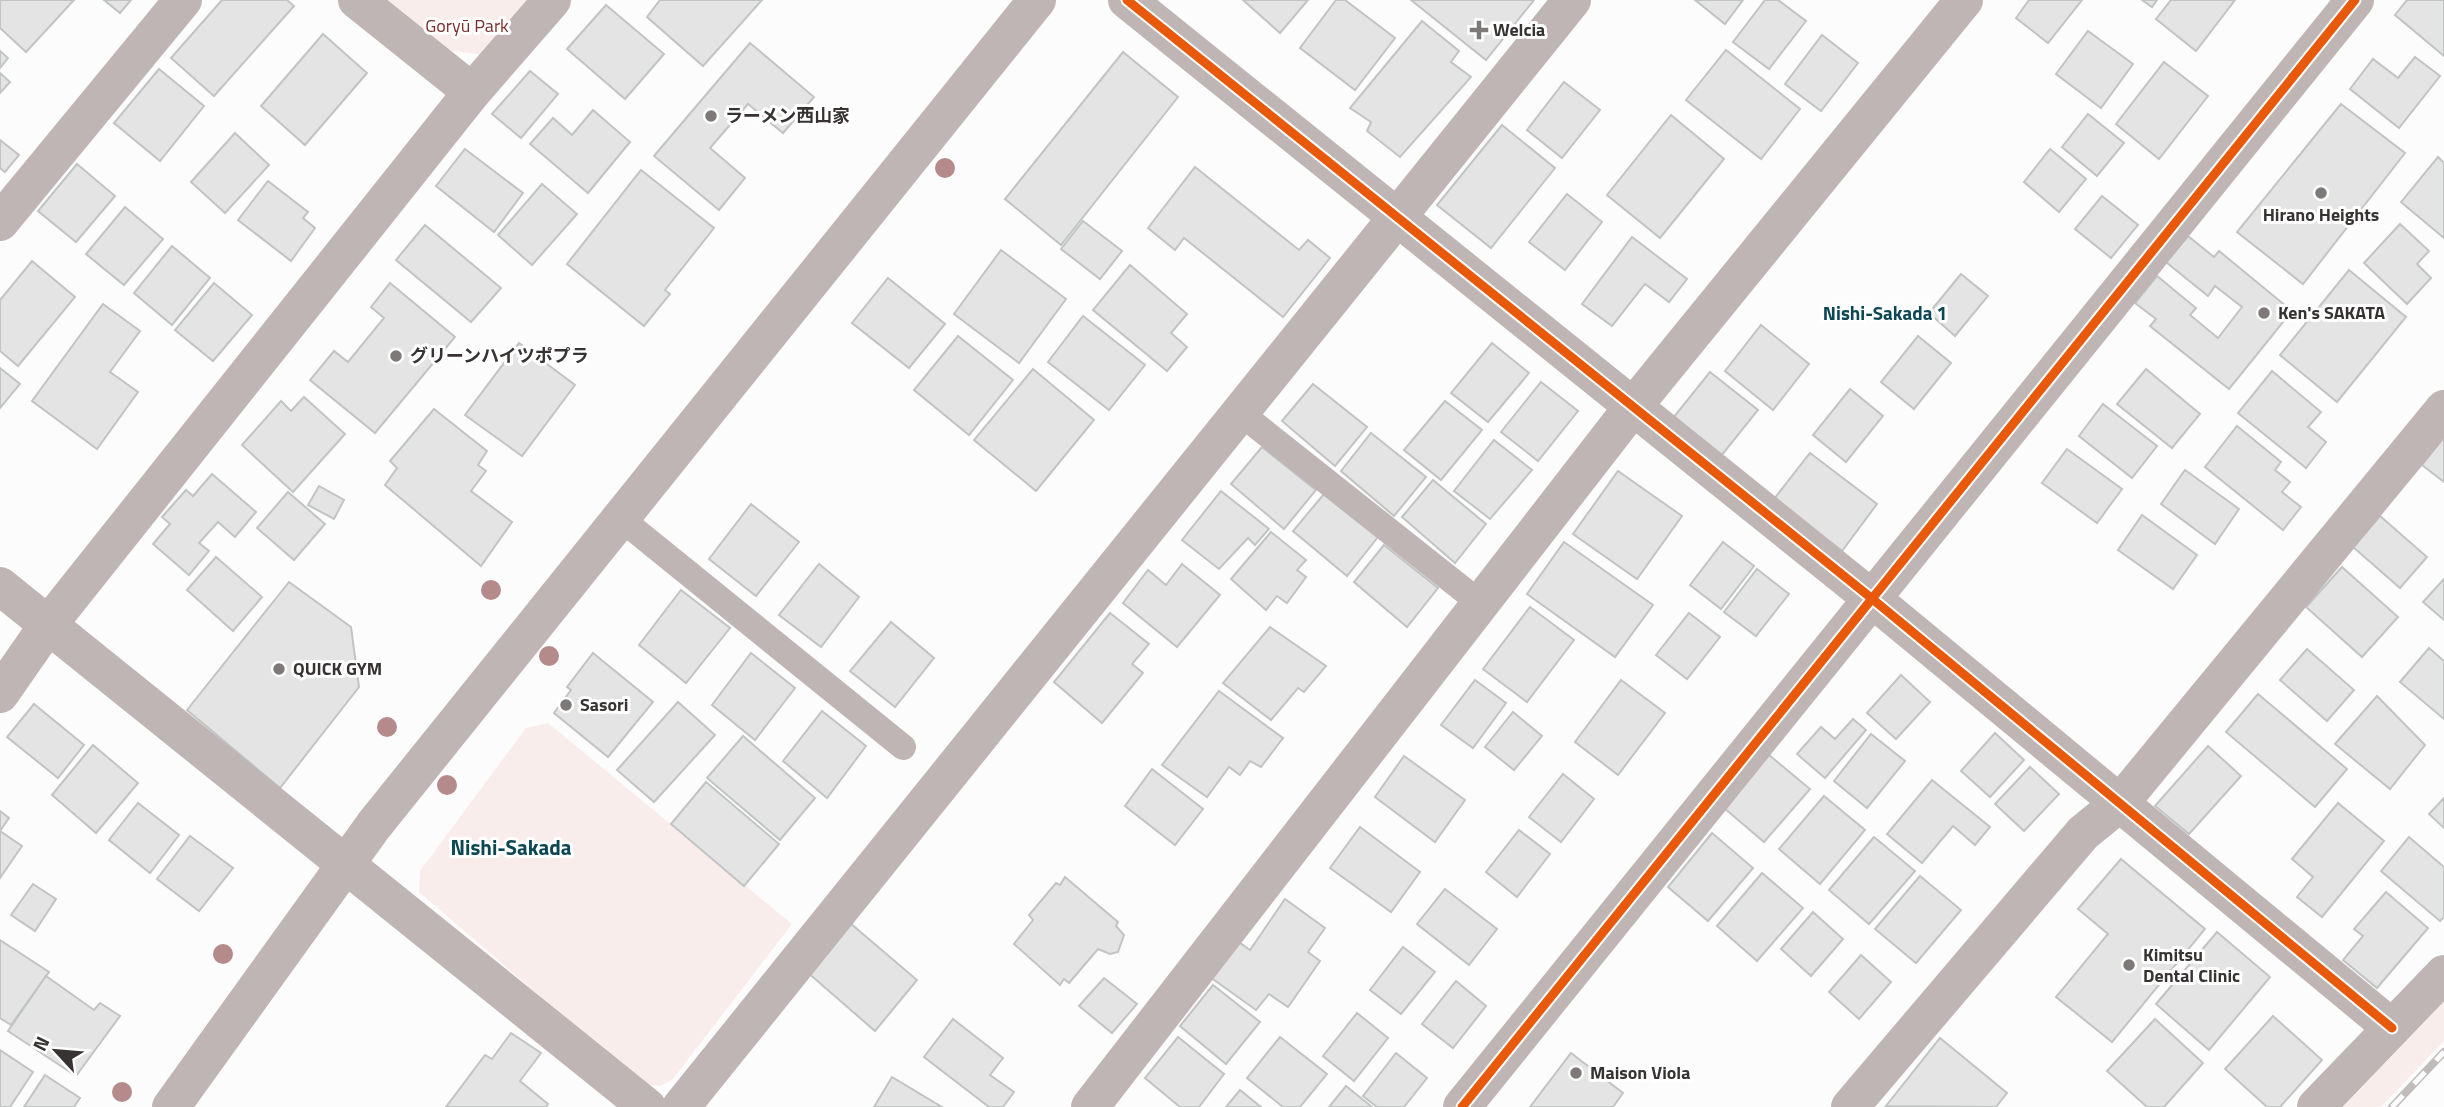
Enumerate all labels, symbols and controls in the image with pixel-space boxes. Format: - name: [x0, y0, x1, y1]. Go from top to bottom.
- park label: Goryū Park: [425, 12, 509, 39]
- place label: Welcia: [1493, 16, 1545, 43]
- marker: Welcia: [1471, 22, 1487, 38]
- place label: ラーメン西山家: [725, 102, 850, 129]
- marker: ラーメン西山家: [703, 108, 719, 124]
- marker: Hirano Heights: [2313, 185, 2329, 201]
- place label: Hirano Heights: [2263, 201, 2379, 228]
- district label: Nishi-Sakada 1: [1823, 298, 1947, 327]
- place label: Ken's SAKATA: [2278, 299, 2385, 326]
- marker: Ken's SAKATA: [2256, 305, 2272, 321]
- place label: グリーンハイツポプラ: [410, 342, 589, 369]
- marker: グリーンハイツポプラ: [388, 348, 404, 364]
- place label: QUICK GYM: [293, 655, 382, 682]
- marker: QUICK GYM: [271, 661, 287, 677]
- place label: Sasori: [580, 691, 628, 718]
- marker: Sasori: [558, 697, 574, 713]
- district label: Nishi-Sakada: [450, 831, 572, 863]
- place label: Kimitsu Dental Clinic: [2143, 941, 2240, 989]
- marker: Kimitsu Dental Clinic: [2121, 957, 2137, 973]
- north arrow: [21, 1016, 91, 1086]
- text: N: [24, 1031, 56, 1056]
- place label: Maison Viola: [1590, 1059, 1690, 1086]
- marker: Maison Viola: [1568, 1065, 1584, 1081]

